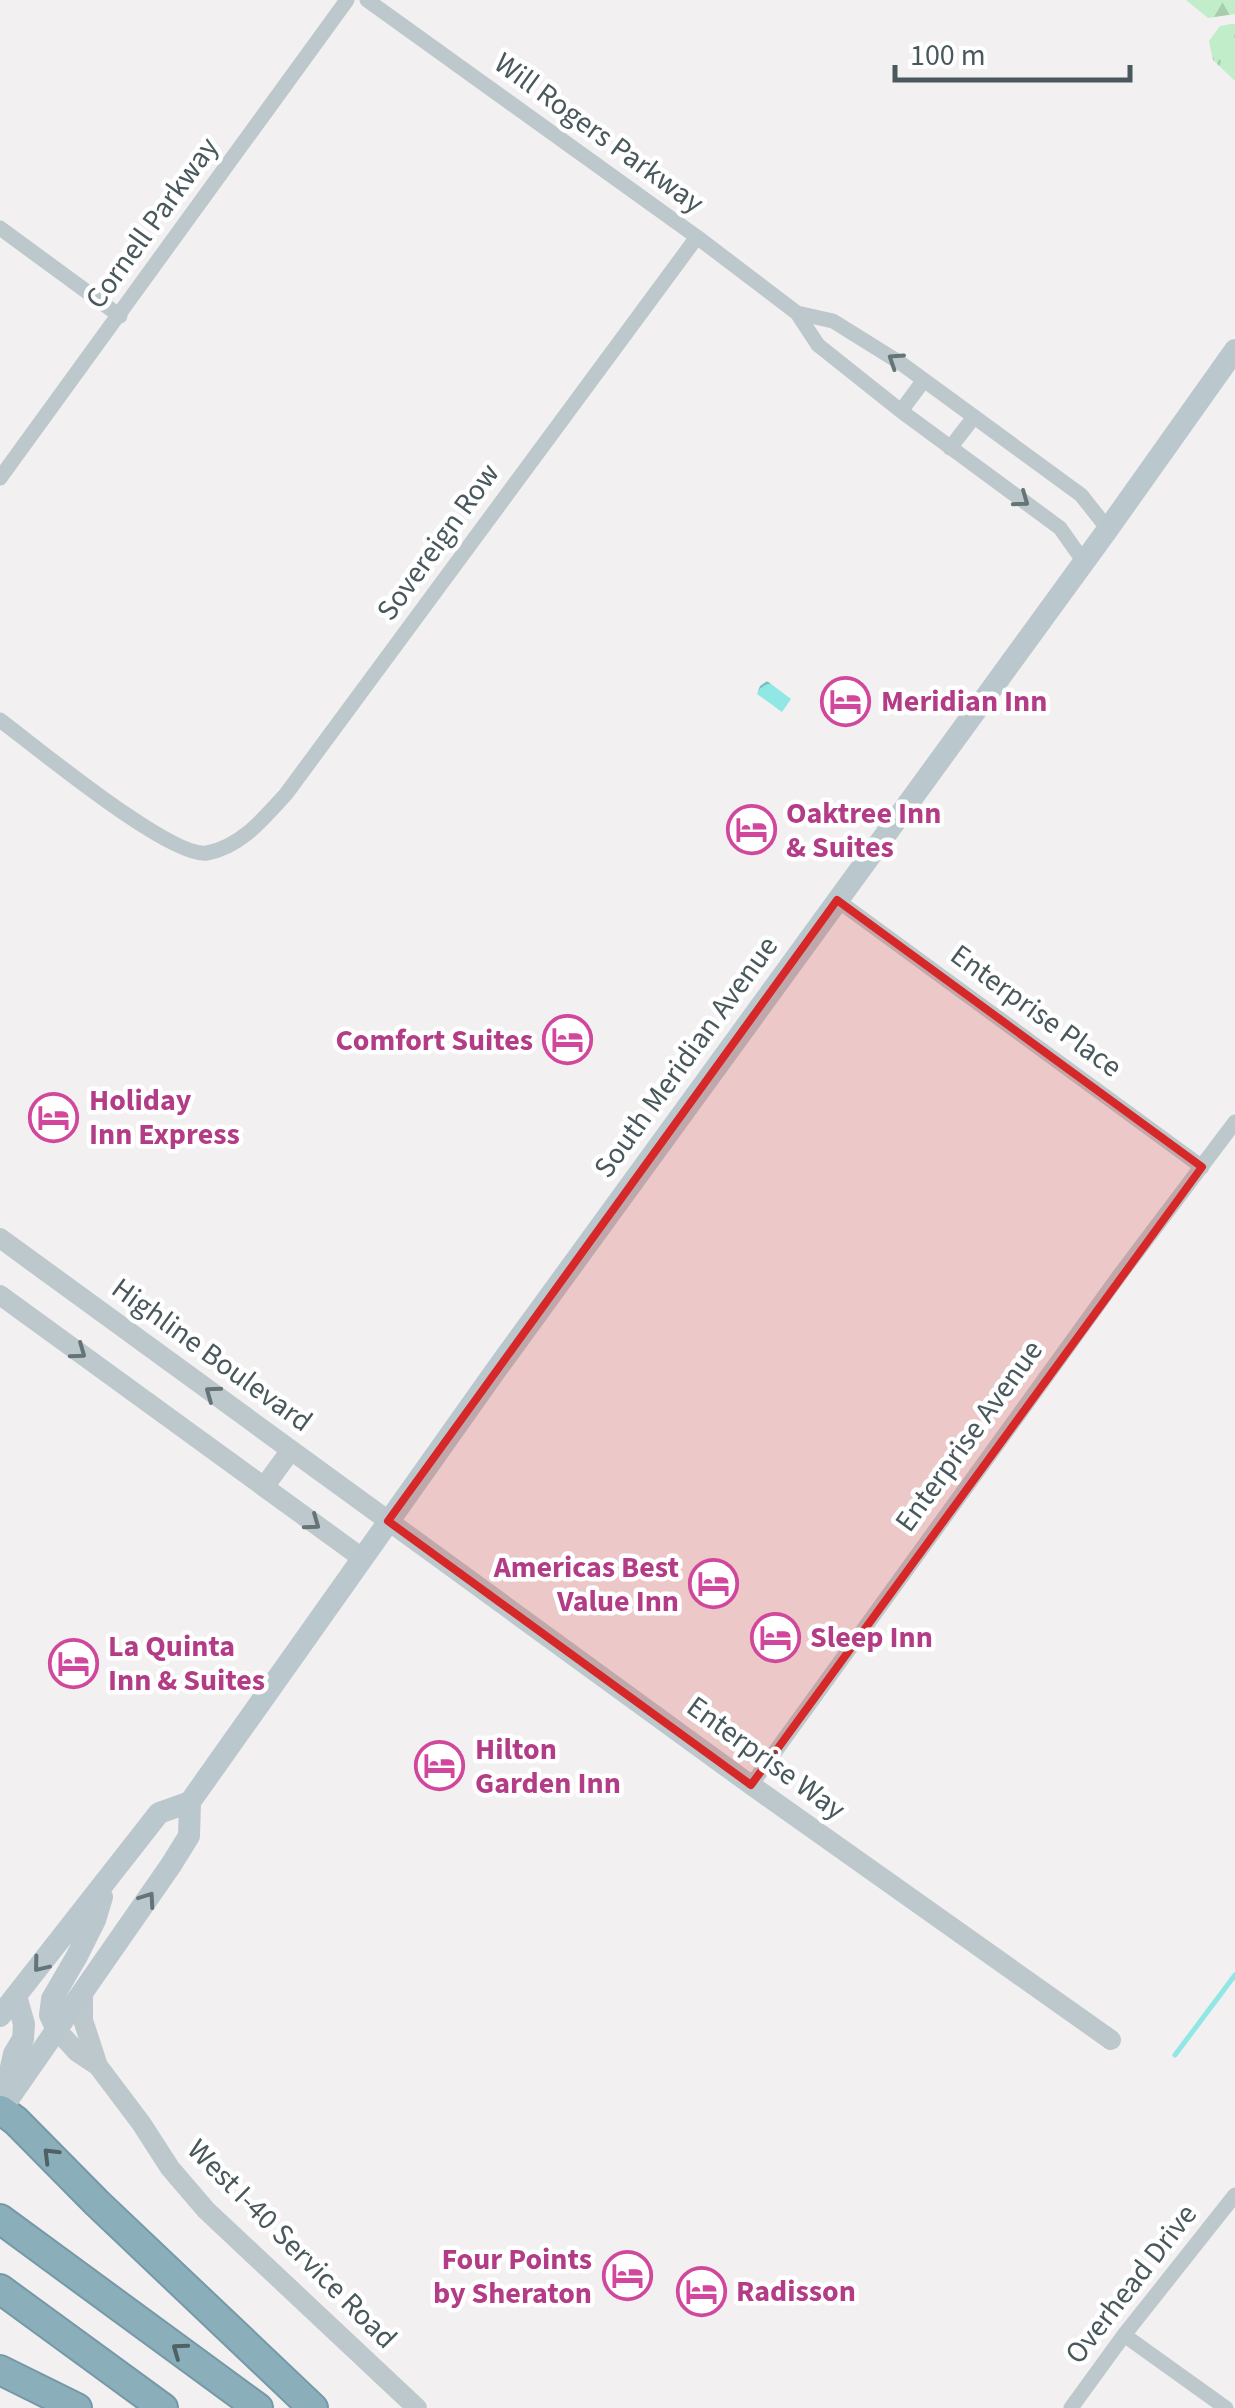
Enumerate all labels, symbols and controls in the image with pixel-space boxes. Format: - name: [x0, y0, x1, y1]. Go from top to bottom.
- scale bar: [895, 20, 1130, 82]
- text: 100 m: [910, 34, 986, 77]
- street label: Will Rogers Parkway: [485, 42, 713, 224]
- street label: Cornell Parkway: [75, 128, 229, 318]
- one-way arrow: [888, 353, 906, 372]
- street label: Sovereign Row: [366, 454, 510, 630]
- one-way arrow: [1010, 488, 1029, 507]
- hotel icon: Meridian Inn: [820, 675, 872, 727]
- place label: Meridian Inn: [881, 680, 1047, 723]
- place label: Oaktree Inn & Suites: [786, 792, 941, 869]
- hotel icon: Oaktree Inn & Suites: [725, 804, 777, 856]
- street label: South Meridian Avenue: [584, 927, 788, 1187]
- street label: Enterprise Place: [941, 934, 1131, 1088]
- hotel icon: Comfort Suites: [542, 1014, 594, 1066]
- place label: Comfort Suites: [335, 1019, 533, 1062]
- place label: Holiday Inn Express: [89, 1079, 240, 1156]
- hotel icon: Holiday Inn Express: [28, 1091, 80, 1143]
- street label: Highline Boulevard: [103, 1267, 321, 1443]
- street label: Enterprise Avenue: [885, 1331, 1053, 1541]
- one-way arrow: [68, 1341, 86, 1358]
- one-way arrow: [205, 1387, 223, 1404]
- one-way arrow: [302, 1511, 320, 1528]
- place label: Americas Best Value Inn: [493, 1546, 680, 1623]
- hotel icon: Americas Best Value Inn: [688, 1558, 740, 1610]
- hotel icon: Sleep Inn: [749, 1611, 801, 1663]
- place label: Sleep Inn: [810, 1616, 933, 1659]
- place label: La Quinta Inn & Suites: [108, 1625, 265, 1702]
- hotel icon: La Quinta Inn & Suites: [47, 1637, 99, 1689]
- street label: Enterprise Way: [678, 1686, 854, 1830]
- place label: Hilton Garden Inn: [475, 1728, 621, 1805]
- hotel icon: Hilton Garden Inn: [414, 1740, 466, 1792]
- one-way arrow: [136, 1892, 154, 1911]
- one-way arrow: [34, 1954, 52, 1972]
- street label: West I-40 Service Road: [177, 2129, 407, 2359]
- one-way arrow: [44, 2149, 62, 2167]
- street label: Overhead Drive: [1055, 2195, 1207, 2373]
- place label: Four Points by Sheraton: [433, 2238, 592, 2315]
- hotel icon: Four Points by Sheraton: [601, 2250, 653, 2302]
- hotel icon: Radisson: [675, 2265, 727, 2317]
- place label: Radisson: [736, 2270, 856, 2313]
- one-way arrow: [172, 2345, 190, 2362]

